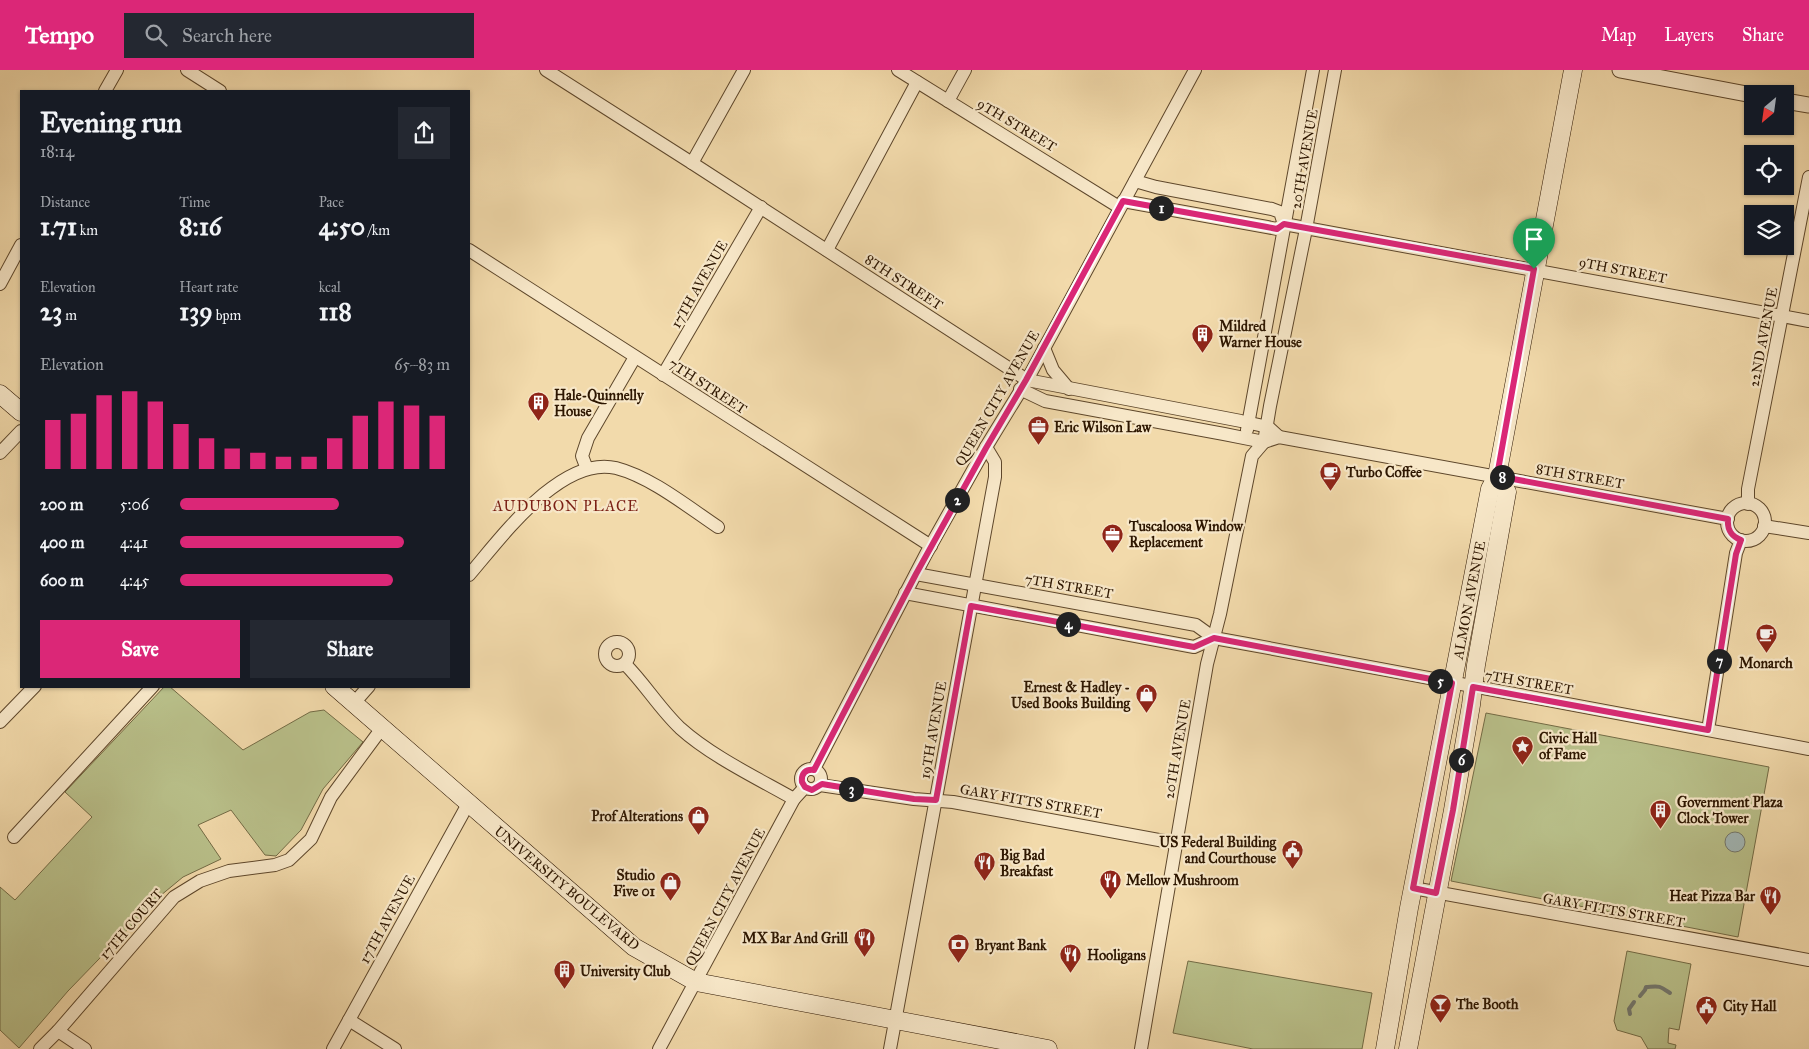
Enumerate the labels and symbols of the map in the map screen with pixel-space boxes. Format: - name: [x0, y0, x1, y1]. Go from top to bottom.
- north arrow: [1744, 85, 1794, 135]
- street label: 9TH STREET: [974, 95, 1060, 156]
- street label: 20TH AVENUE: [1287, 108, 1322, 210]
- pin: 1: [1148, 196, 1174, 220]
- pin: [1513, 218, 1555, 269]
- street label: 17TH AVENUE: [667, 237, 732, 331]
- street label: 8TH STREET: [862, 251, 946, 314]
- street label: 9TH STREET: [1577, 254, 1669, 287]
- street label: 22ND AVENUE: [1746, 286, 1781, 388]
- place label: Mildred Warner House: [1219, 318, 1302, 351]
- building icon: Mildred Warner House: [1191, 322, 1215, 353]
- street label: QUEEN CITY AVENUE: [952, 327, 1043, 469]
- street label: 7TH STREET: [666, 355, 750, 418]
- place label: Hale-Quinnelly House: [554, 387, 645, 420]
- building icon: Hale-Quinnelly House: [526, 391, 550, 422]
- office icon: Eric Wilson Law: [1026, 415, 1050, 446]
- place label: Eric Wilson Law: [1054, 419, 1152, 436]
- cafe icon: Turbo Coffee: [1318, 460, 1342, 491]
- street label: 8TH STREET: [1534, 460, 1626, 493]
- place label: Turbo Coffee: [1345, 464, 1422, 481]
- pin: 8: [1490, 464, 1514, 490]
- pin: 2: [944, 488, 970, 512]
- district label: AUDUBON PLACE: [492, 497, 639, 515]
- place label: Tuscaloosa Window Replacement: [1128, 518, 1244, 552]
- office icon: Tuscaloosa Window Replacement: [1101, 522, 1125, 553]
- street label: ALMON AVENUE: [1449, 539, 1489, 662]
- street label: 7TH STREET: [1023, 570, 1115, 603]
- pin: 4: [1056, 612, 1080, 636]
- cafe icon: Monarch: [1754, 623, 1778, 654]
- pin: 7: [1706, 648, 1732, 674]
- place label: Monarch: [1739, 655, 1793, 672]
- street label: 7TH STREET: [1483, 666, 1575, 699]
- pin: 5: [1428, 668, 1452, 694]
- place label: Ernest & Hadley - Used Books Building: [1011, 679, 1130, 713]
- street label: 19TH AVENUE: [917, 680, 950, 780]
- shop icon: Ernest & Hadley - Used Books Building: [1134, 683, 1158, 714]
- street label: 20TH AVENUE: [1160, 698, 1195, 800]
- place label: Civic Hall of Fame: [1539, 730, 1599, 763]
- place icon: Civic Hall of Fame: [1511, 734, 1535, 765]
- pin: 6: [1448, 748, 1474, 772]
- pin: 3: [838, 776, 864, 802]
- street label: GARY FITTS STREET: [959, 781, 1104, 822]
- place label: Government Plaza Clock Tower: [1677, 794, 1784, 827]
- building icon: Government Plaza Clock Tower: [1649, 798, 1673, 829]
- shop icon: Prof Alterations: [687, 804, 711, 835]
- place label: Prof Alterations: [591, 808, 683, 825]
- street label: UNIVERSITY BOULEVARD: [491, 823, 643, 954]
- street label: QUEEN CITY AVENUE: [682, 825, 769, 969]
- place label: US Federal Building and Courthouse: [1159, 834, 1276, 867]
- public building icon: US Federal Building and Courthouse: [1280, 838, 1304, 869]
- place label: Big Bad Breakfast: [1000, 847, 1053, 880]
- restaurant icon: Big Bad Breakfast: [972, 851, 996, 882]
- place label: Studio Five 01: [613, 867, 655, 900]
- restaurant icon: Mellow Mushroom: [1098, 868, 1122, 899]
- shop icon: Studio Five 01: [659, 871, 683, 902]
- street label: 17TH AVENUE: [356, 872, 419, 967]
- place label: Mellow Mushroom: [1126, 872, 1239, 889]
- restaurant icon: Heat Pizza Bar: [1759, 884, 1783, 915]
- street label: 17TH COURT: [96, 885, 167, 963]
- place label: Heat Pizza Bar: [1669, 888, 1756, 905]
- street label: GARY FITTS STREET: [1542, 890, 1687, 931]
- restaurant icon: MX Bar And Grill: [852, 926, 876, 957]
- place label: MX Bar And Grill: [742, 930, 849, 947]
- bank icon: Bryant Bank: [947, 933, 971, 964]
- place label: Bryant Bank: [975, 937, 1047, 955]
- restaurant icon: Hooligans: [1059, 943, 1083, 974]
- place label: Hooligans: [1087, 947, 1146, 965]
- building icon: University Club: [552, 959, 576, 990]
- place label: University Club: [580, 963, 671, 981]
- bar icon: The Booth: [1428, 992, 1452, 1023]
- public building icon: City Hall: [1695, 994, 1719, 1025]
- place label: The Booth: [1455, 996, 1519, 1013]
- place label: City Hall: [1723, 998, 1778, 1016]

